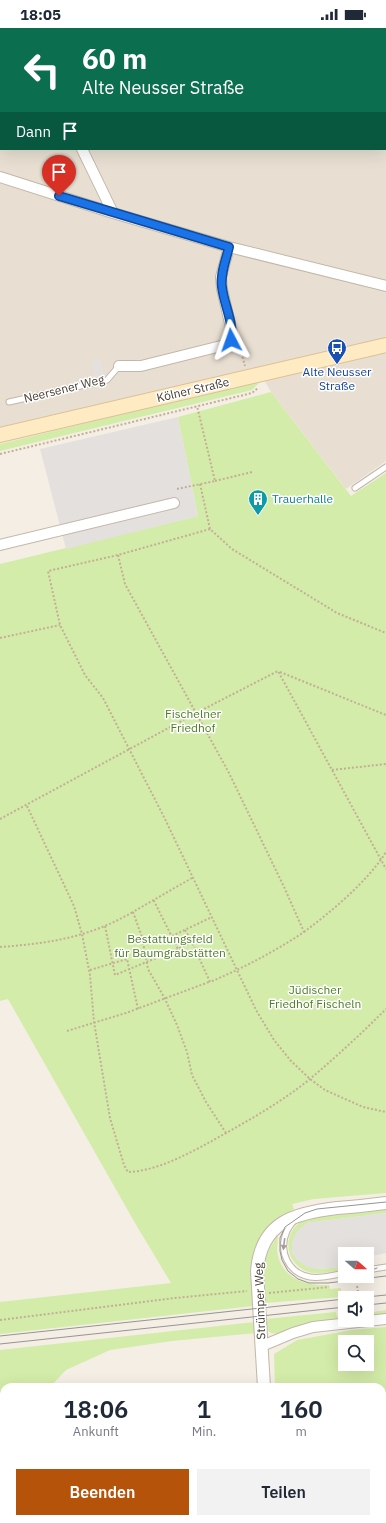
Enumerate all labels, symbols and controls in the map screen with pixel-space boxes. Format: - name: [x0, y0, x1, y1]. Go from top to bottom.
- text: 18:05: [20, 5, 61, 24]
- text: 60 m: [82, 40, 147, 77]
- icon: left: [16, 44, 68, 96]
- text: Alte Neusser Straße: [82, 76, 244, 99]
- icon: arrive: [59, 120, 81, 142]
- text: Dann: [16, 122, 51, 141]
- pin: [42, 155, 76, 196]
- icon: arrive: [48, 161, 70, 183]
- position arrow: [210, 319, 252, 361]
- bus stop icon: Alte Neusser Straße: [326, 337, 348, 365]
- place label: Alte Neusser Straße: [303, 364, 372, 393]
- street label: Neersener Weg: [22, 371, 106, 406]
- street label: Kölner Straße: [155, 374, 231, 405]
- building icon: Trauerhalle: [247, 488, 269, 516]
- place label: Trauerhalle: [272, 491, 334, 506]
- park label: Fischelner Friedhof: [165, 706, 222, 735]
- park label: Bestattungsfeld für Baumgrabstätten: [114, 931, 226, 960]
- park label: Jüdischer Friedhof Fischeln: [269, 982, 361, 1011]
- one-way arrow: [281, 1238, 287, 1250]
- north arrow: [338, 1247, 374, 1283]
- map controls: [338, 1247, 374, 1371]
- street label: Strümper Weg: [251, 1262, 268, 1340]
- button: sound: [338, 1291, 374, 1327]
- button: search: [338, 1335, 374, 1371]
- text: 18:06: [63, 1393, 128, 1425]
- text: 1: [197, 1393, 211, 1425]
- text: 160: [280, 1393, 323, 1425]
- text: Ankunft: [73, 1423, 119, 1440]
- text: Min.: [192, 1423, 216, 1440]
- text: m: [295, 1423, 307, 1440]
- button: Beenden: [16, 1469, 189, 1515]
- button: Teilen: [197, 1469, 370, 1515]

